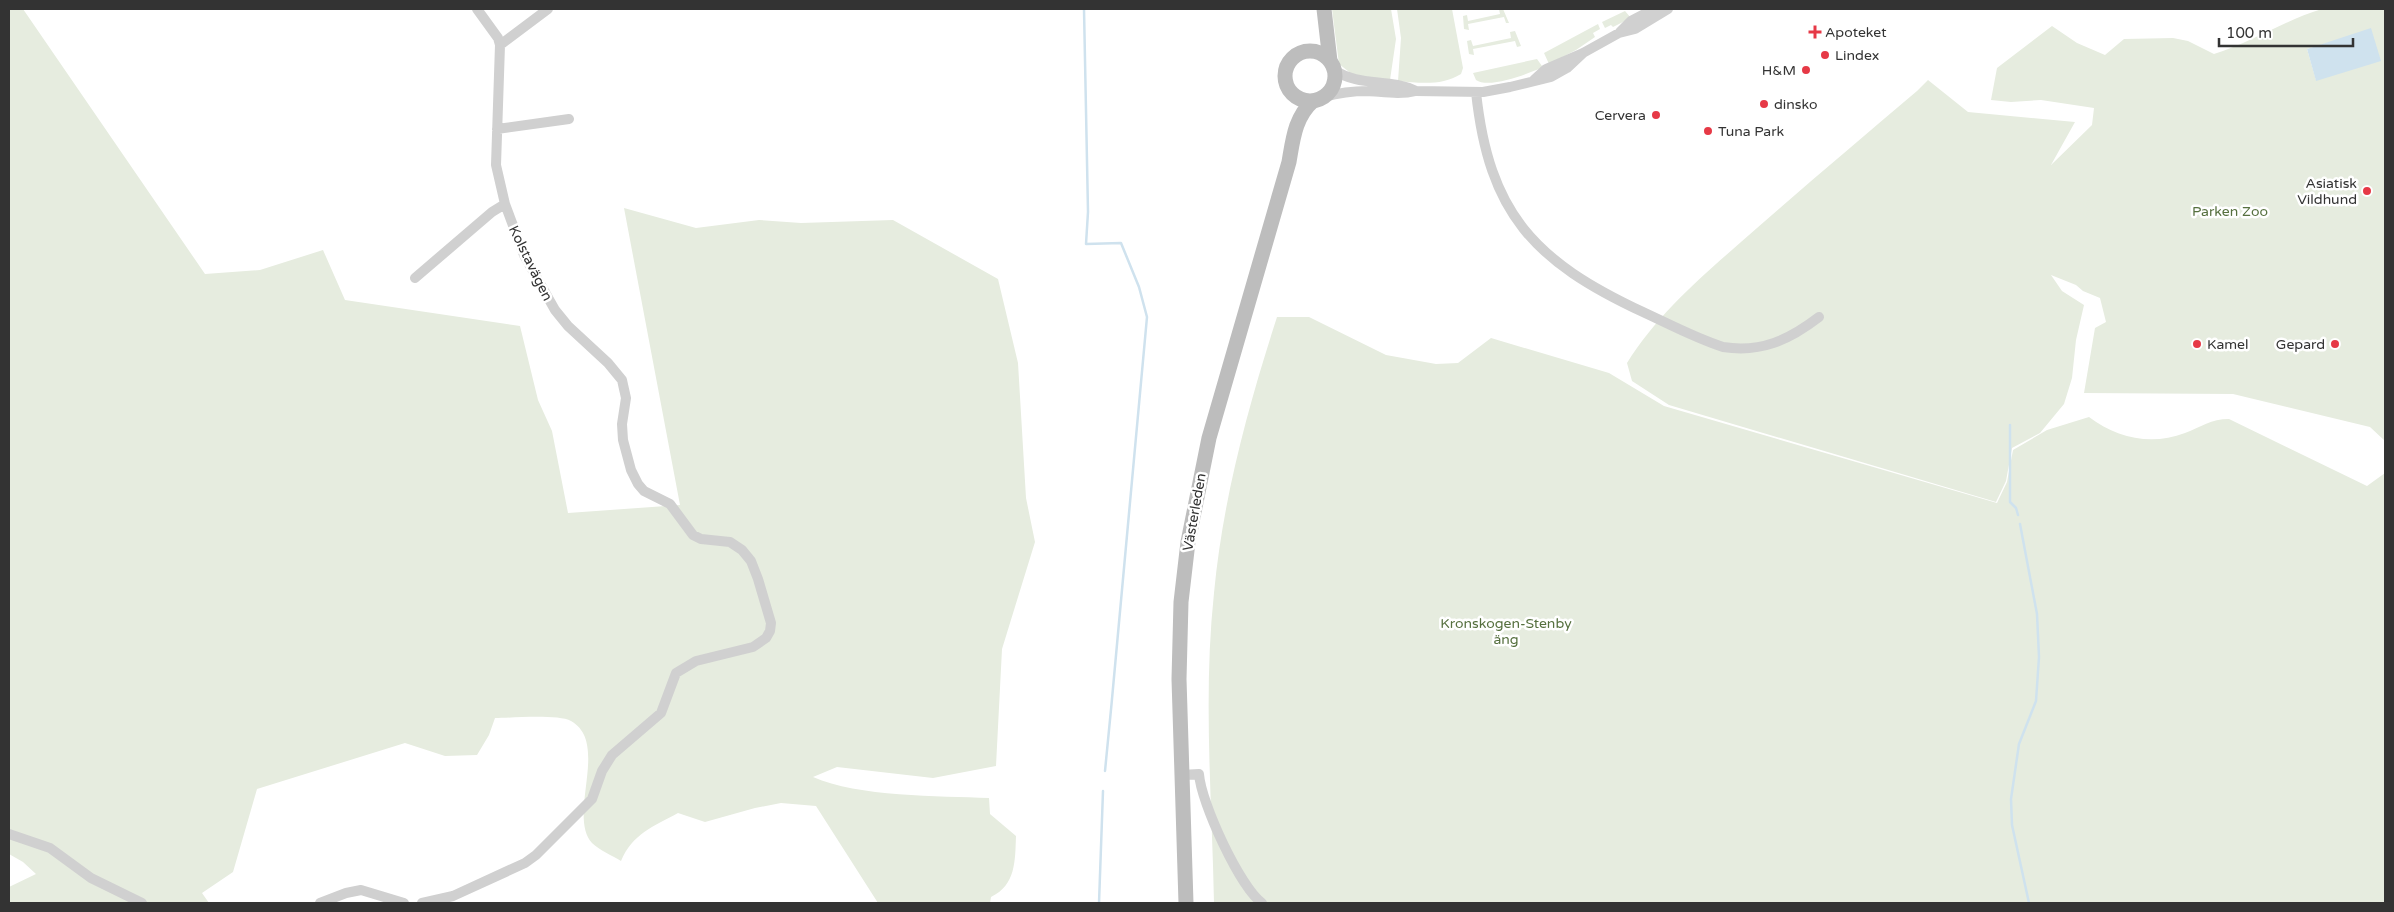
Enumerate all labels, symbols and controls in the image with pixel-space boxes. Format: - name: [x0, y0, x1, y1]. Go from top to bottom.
- scale bar: [2219, 15, 2353, 47]
- place label: Apoteket: [1825, 24, 1887, 41]
- text: 100 m: [2226, 24, 2272, 42]
- marker: Apoteket: [1809, 26, 1821, 38]
- place label: Lindex: [1835, 47, 1879, 64]
- marker: Lindex: [1819, 49, 1831, 61]
- place label: H&M: [1762, 62, 1796, 79]
- marker: H&M: [1800, 64, 1812, 76]
- place label: dinsko: [1774, 96, 1818, 113]
- marker: dinsko: [1758, 98, 1770, 110]
- place label: Cervera: [1595, 107, 1646, 124]
- marker: Cervera: [1650, 109, 1662, 121]
- place label: Tuna Park: [1718, 123, 1785, 140]
- marker: Tuna Park: [1702, 125, 1714, 137]
- place label: Asiatisk Vildhund: [2297, 175, 2357, 208]
- marker: Asiatisk Vildhund: [2361, 185, 2373, 197]
- park label: Parken Zoo: [2192, 203, 2268, 220]
- street label: Kolstavägen: [505, 223, 556, 304]
- place label: Kamel: [2207, 336, 2249, 353]
- place label: Gepard: [2276, 336, 2325, 353]
- marker: Kamel: [2191, 338, 2203, 350]
- marker: Gepard: [2329, 338, 2341, 350]
- street label: Västerleden: [1179, 472, 1210, 552]
- park label: Kronskogen-Stenby äng: [1440, 615, 1572, 648]

